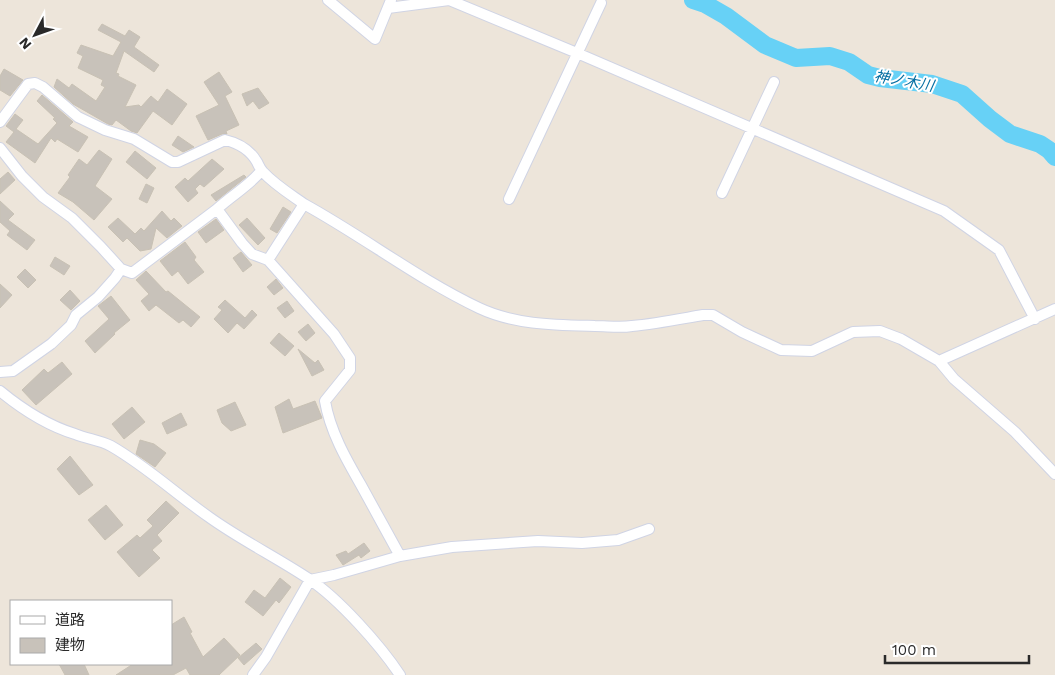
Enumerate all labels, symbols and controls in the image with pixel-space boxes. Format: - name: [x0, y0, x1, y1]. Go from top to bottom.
- north arrow: [10, 10, 60, 60]
- text: N: [16, 34, 35, 53]
- water label: 神ノ木川: [873, 67, 937, 95]
- legend: [10, 600, 172, 665]
- text: 道路: [55, 611, 85, 629]
- scale bar: [885, 632, 1029, 664]
- text: 建物: [55, 636, 85, 654]
- text: 100 m: [892, 641, 936, 659]

